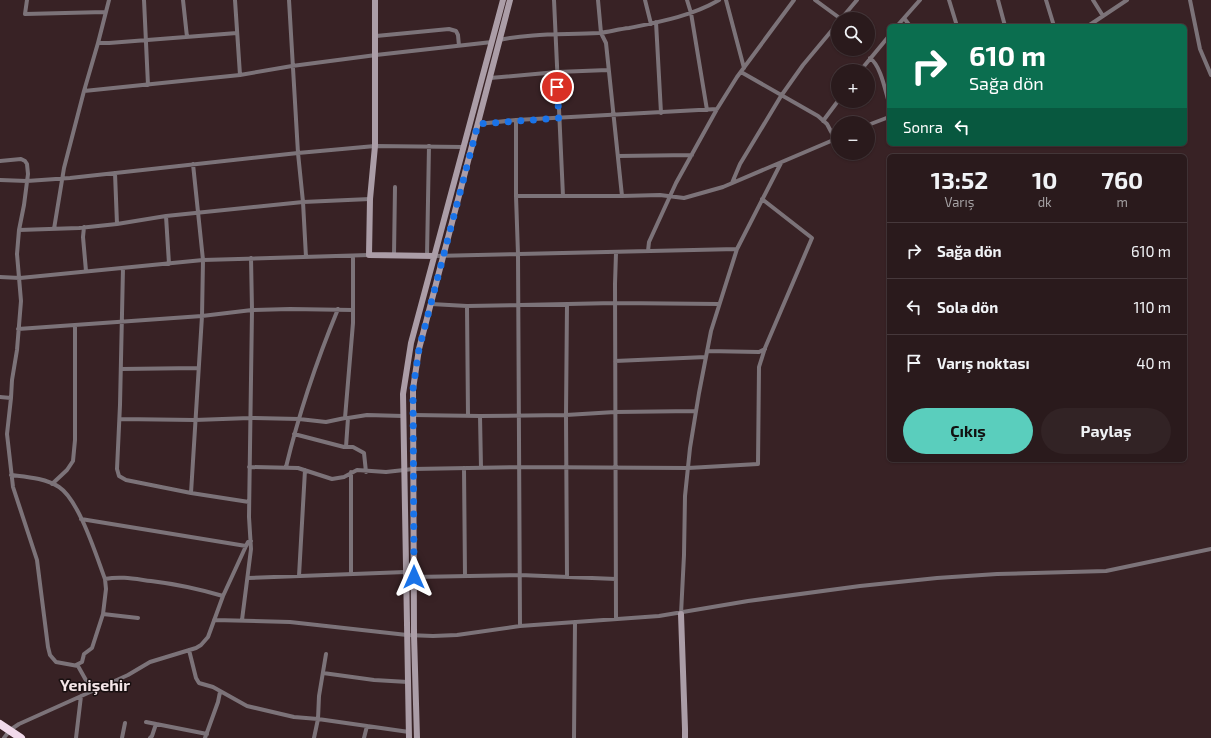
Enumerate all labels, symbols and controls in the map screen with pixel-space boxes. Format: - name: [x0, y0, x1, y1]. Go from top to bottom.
- map controls: [831, 12, 875, 160]
- button: search: [831, 12, 875, 56]
- text: 610 m: [969, 38, 1046, 72]
- icon: right: [903, 40, 955, 92]
- button: +: [831, 64, 875, 108]
- pin: [540, 70, 574, 104]
- text: Sağa dön: [969, 72, 1044, 94]
- icon: arrive: [546, 76, 568, 98]
- button: −: [831, 116, 875, 160]
- icon: left: [951, 116, 973, 138]
- text: Sonra: [903, 118, 943, 136]
- text: 13:52: [931, 165, 988, 194]
- text: 10: [1032, 165, 1057, 194]
- text: 760: [1101, 165, 1143, 194]
- text: Varış: [945, 194, 974, 210]
- text: dk: [1038, 194, 1052, 210]
- text: m: [1117, 194, 1128, 210]
- icon: right: [903, 240, 925, 262]
- text: Sağa dön: [937, 242, 1002, 260]
- text: 610 m: [1131, 242, 1171, 260]
- icon: left: [903, 296, 925, 318]
- text: Sola dön: [937, 298, 998, 316]
- text: 110 m: [1134, 298, 1171, 316]
- icon: arrive: [903, 352, 925, 374]
- text: Varış noktası: [937, 354, 1030, 372]
- text: 40 m: [1136, 354, 1171, 372]
- button: Çıkış: [903, 408, 1033, 454]
- button: Paylaş: [1041, 408, 1171, 454]
- position arrow: [393, 556, 435, 598]
- district label: Yenişehir: [60, 675, 130, 696]

